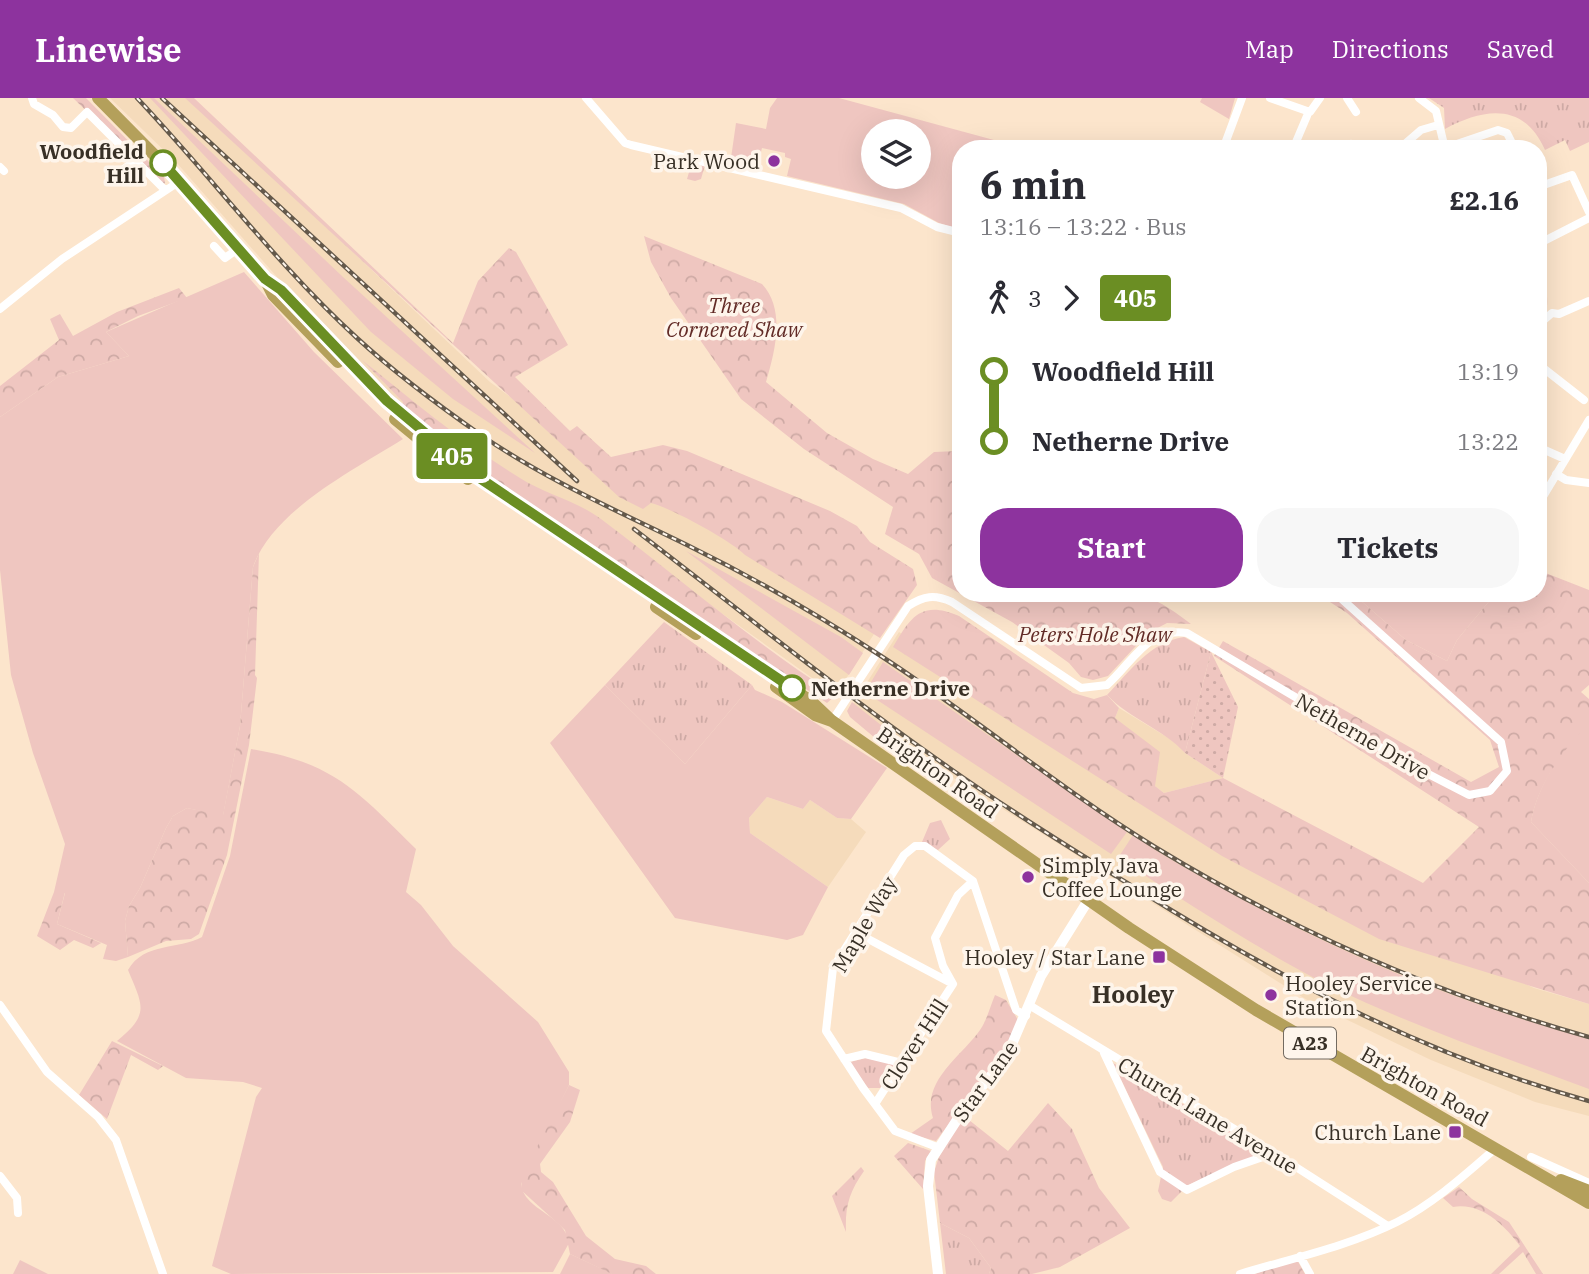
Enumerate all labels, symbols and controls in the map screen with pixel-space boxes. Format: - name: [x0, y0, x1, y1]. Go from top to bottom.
- text: Linewise: [35, 28, 182, 71]
- text: Map: [1245, 33, 1294, 65]
- text: Directions: [1332, 33, 1449, 65]
- text: Saved: [1487, 33, 1554, 65]
- map controls: [861, 119, 931, 189]
- button: layers: [861, 119, 931, 189]
- place label: Woodfield Hill: [39, 137, 144, 189]
- place label: Park Wood: [653, 147, 760, 175]
- marker: Woodfield Hill: [150, 150, 176, 176]
- marker: Park Wood: [766, 153, 782, 169]
- text: 6 min: [980, 160, 1086, 209]
- text: £2.16: [1449, 183, 1519, 217]
- text: 13:16 – 13:22 · Bus: [980, 211, 1187, 241]
- icon: walk: [980, 279, 1018, 317]
- icon: forward: [1052, 279, 1090, 317]
- text: 405: [1114, 282, 1157, 314]
- text: 3: [1028, 283, 1042, 313]
- park label: Three Cornered Shaw: [666, 291, 803, 343]
- text: Woodfield Hill: [1032, 354, 1214, 388]
- text: 13:19: [1457, 356, 1519, 386]
- text: Netherne Drive: [1032, 424, 1229, 458]
- text: 13:22: [1457, 426, 1519, 456]
- line badge: 405: [412, 433, 492, 479]
- text: 405: [430, 440, 474, 472]
- button: Start: [980, 508, 1243, 588]
- button: Tickets: [1257, 508, 1519, 588]
- park label: Peters Hole Shaw: [1017, 620, 1173, 648]
- place label: Netherne Drive: [811, 674, 970, 702]
- marker: Netherne Drive: [779, 675, 805, 701]
- street label: Netherne Drive: [1291, 686, 1435, 786]
- street label: Brighton Road: [872, 720, 1004, 824]
- place label: Simply Java Coffee Lounge: [1042, 851, 1182, 903]
- marker: Simply Java Coffee Lounge: [1020, 869, 1036, 885]
- street label: Maple Way: [825, 870, 903, 977]
- place label: Hooley / Star Lane: [964, 943, 1145, 971]
- marker: Hooley / Star Lane: [1151, 949, 1167, 965]
- place label: Hooley Service Station: [1285, 969, 1432, 1021]
- district label: Hooley: [1092, 978, 1175, 1010]
- marker: Hooley Service Station: [1263, 987, 1279, 1003]
- street label: Clover Hill: [874, 993, 954, 1095]
- road number: A23: [1284, 1028, 1336, 1058]
- street label: Star Lane: [946, 1035, 1024, 1127]
- street label: Brighton Road: [1356, 1039, 1494, 1133]
- street label: Church Lane Avenue: [1113, 1050, 1303, 1180]
- place label: Church Lane: [1315, 1118, 1441, 1146]
- marker: Church Lane: [1447, 1124, 1463, 1140]

